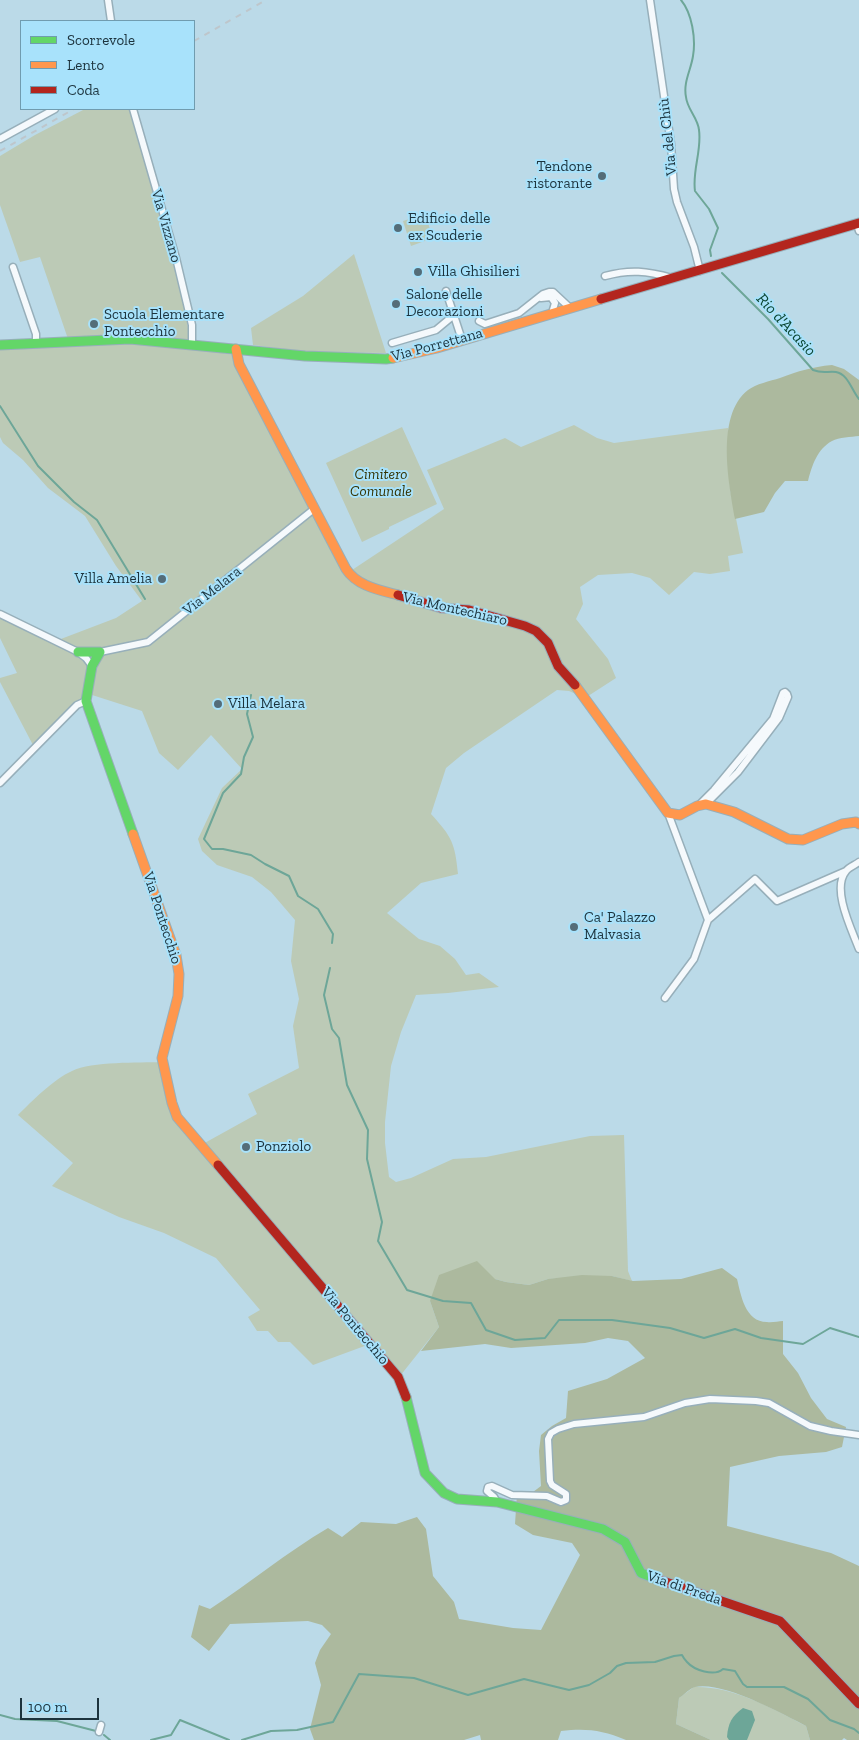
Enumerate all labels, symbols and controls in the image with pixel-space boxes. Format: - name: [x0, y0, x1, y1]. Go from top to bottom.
- legend: [20, 20, 195, 110]
- text: Scorrevole: [67, 31, 135, 49]
- text: Lento: [67, 56, 104, 74]
- text: Coda: [67, 81, 100, 99]
- street label: Via del Chiù: [655, 97, 681, 177]
- place label: Tendone ristorante: [527, 158, 592, 193]
- marker: Tendone ristorante: [596, 170, 608, 182]
- street label: Via Vizzano: [147, 187, 185, 265]
- place label: Edificio delle ex Scuderie: [408, 210, 490, 245]
- marker: Edificio delle ex Scuderie: [392, 222, 404, 234]
- place label: Villa Ghisilieri: [428, 263, 520, 281]
- marker: Villa Ghisilieri: [412, 266, 424, 278]
- place label: Salone delle Decorazioni: [406, 286, 483, 321]
- water label: Rio d'Acasio: [752, 290, 820, 360]
- marker: Salone delle Decorazioni: [390, 298, 402, 310]
- place label: Scuola Elementare Pontecchio: [104, 306, 224, 341]
- marker: Scuola Elementare Pontecchio: [88, 318, 100, 330]
- street label: Via Porrettana: [389, 324, 485, 366]
- park label: Cimitero Comunale: [350, 466, 412, 501]
- street label: Via Melara: [179, 563, 245, 619]
- place label: Villa Amelia: [75, 570, 152, 588]
- marker: Villa Amelia: [156, 573, 168, 585]
- street label: Via Montechiaro: [401, 588, 509, 630]
- place label: Villa Melara: [228, 695, 305, 713]
- marker: Villa Melara: [212, 698, 224, 710]
- street label: Via Pontecchio: [139, 870, 185, 966]
- place label: Ca' Palazzo Malvasia: [584, 909, 656, 944]
- marker: Ca' Palazzo Malvasia: [568, 921, 580, 933]
- place label: Ponziolo: [256, 1138, 311, 1156]
- marker: Ponziolo: [240, 1141, 252, 1153]
- street label: Via Pontecchio: [317, 1284, 393, 1368]
- street label: Via di Preda: [644, 1567, 724, 1609]
- scale bar: [22, 1688, 101, 1720]
- text: 100 m: [28, 1698, 67, 1716]

